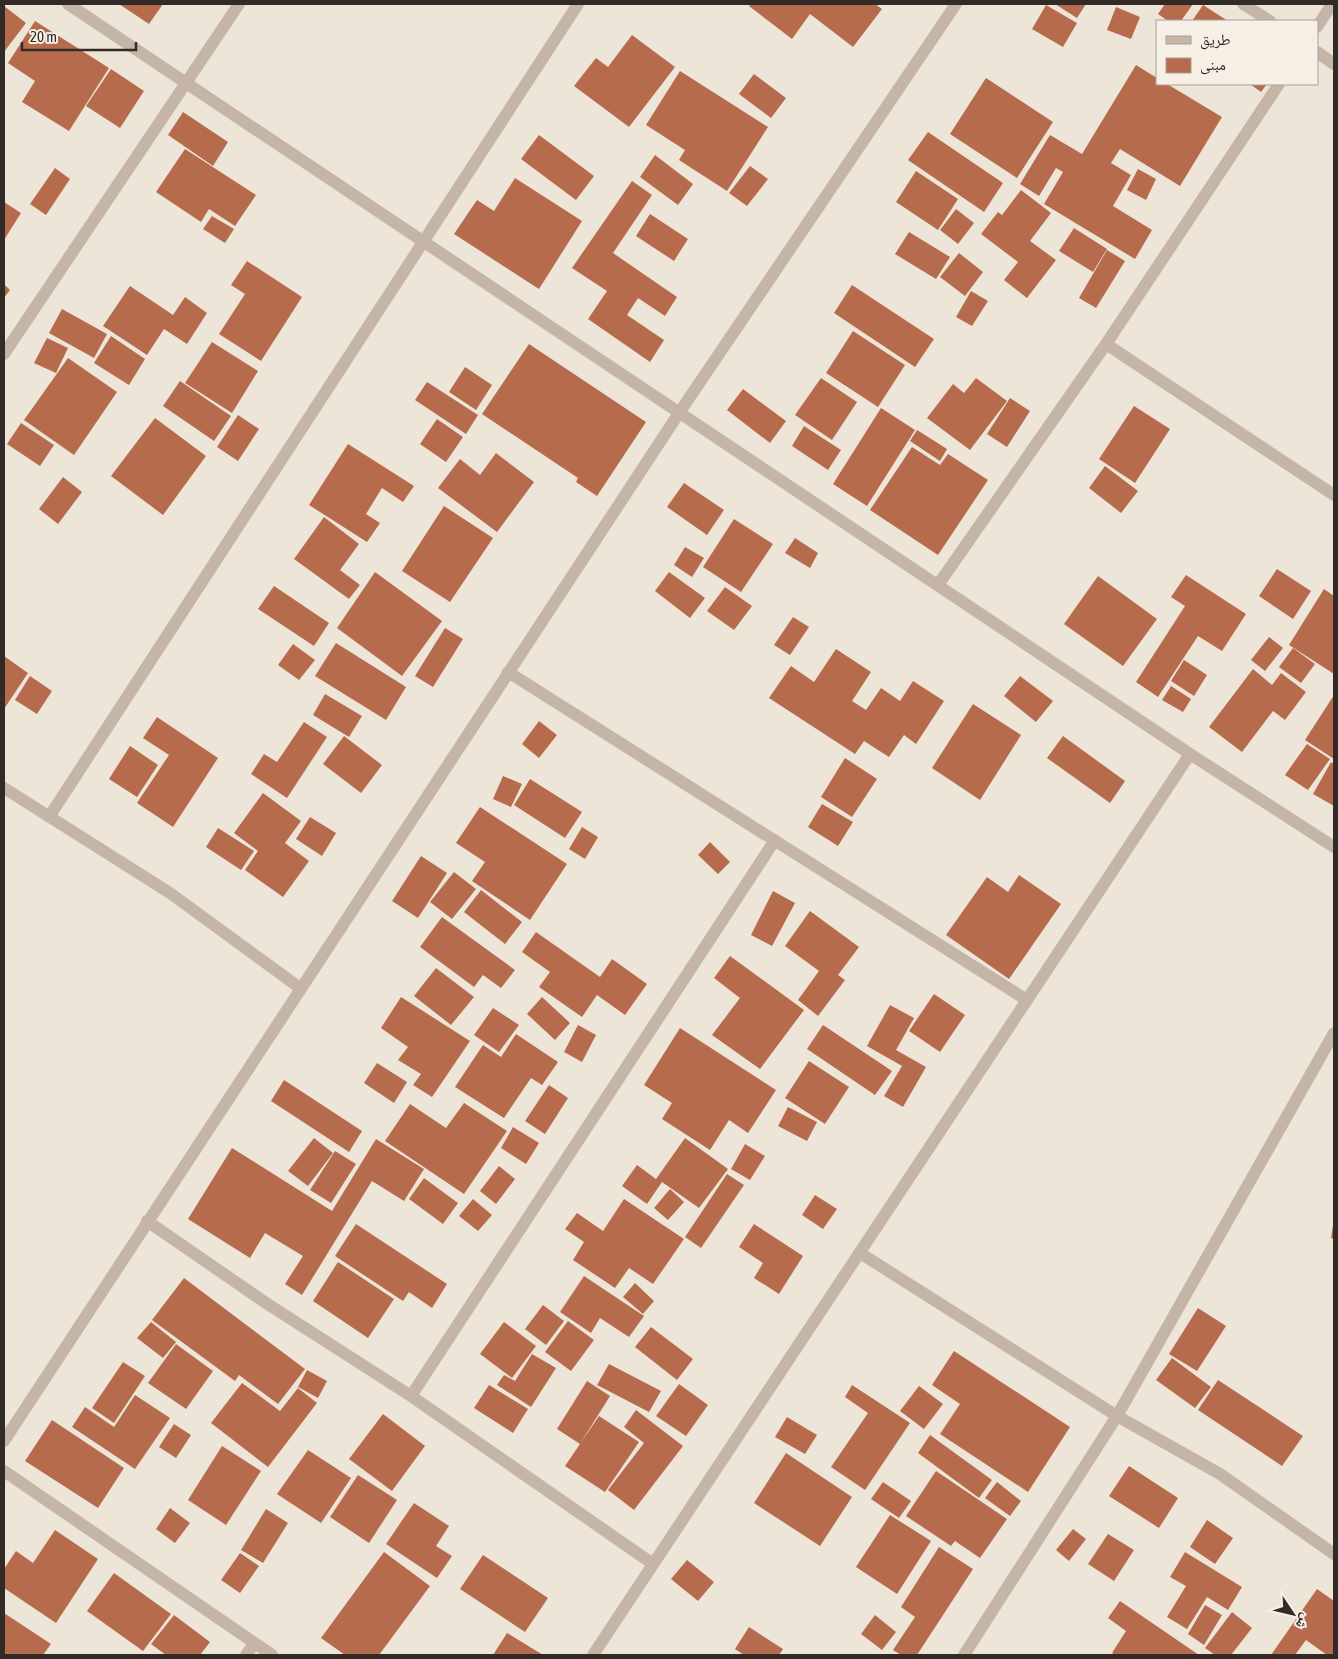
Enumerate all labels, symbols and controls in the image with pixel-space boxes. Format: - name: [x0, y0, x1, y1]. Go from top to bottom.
- scale bar: [22, 20, 136, 52]
- legend: [1156, 20, 1318, 85]
- text: 20 m: [30, 28, 57, 45]
- text: طريق: [1200, 31, 1231, 50]
- text: مبنى: [1200, 56, 1226, 75]
- north arrow: [1268, 1589, 1318, 1639]
- text: ش: [1292, 1610, 1314, 1632]

